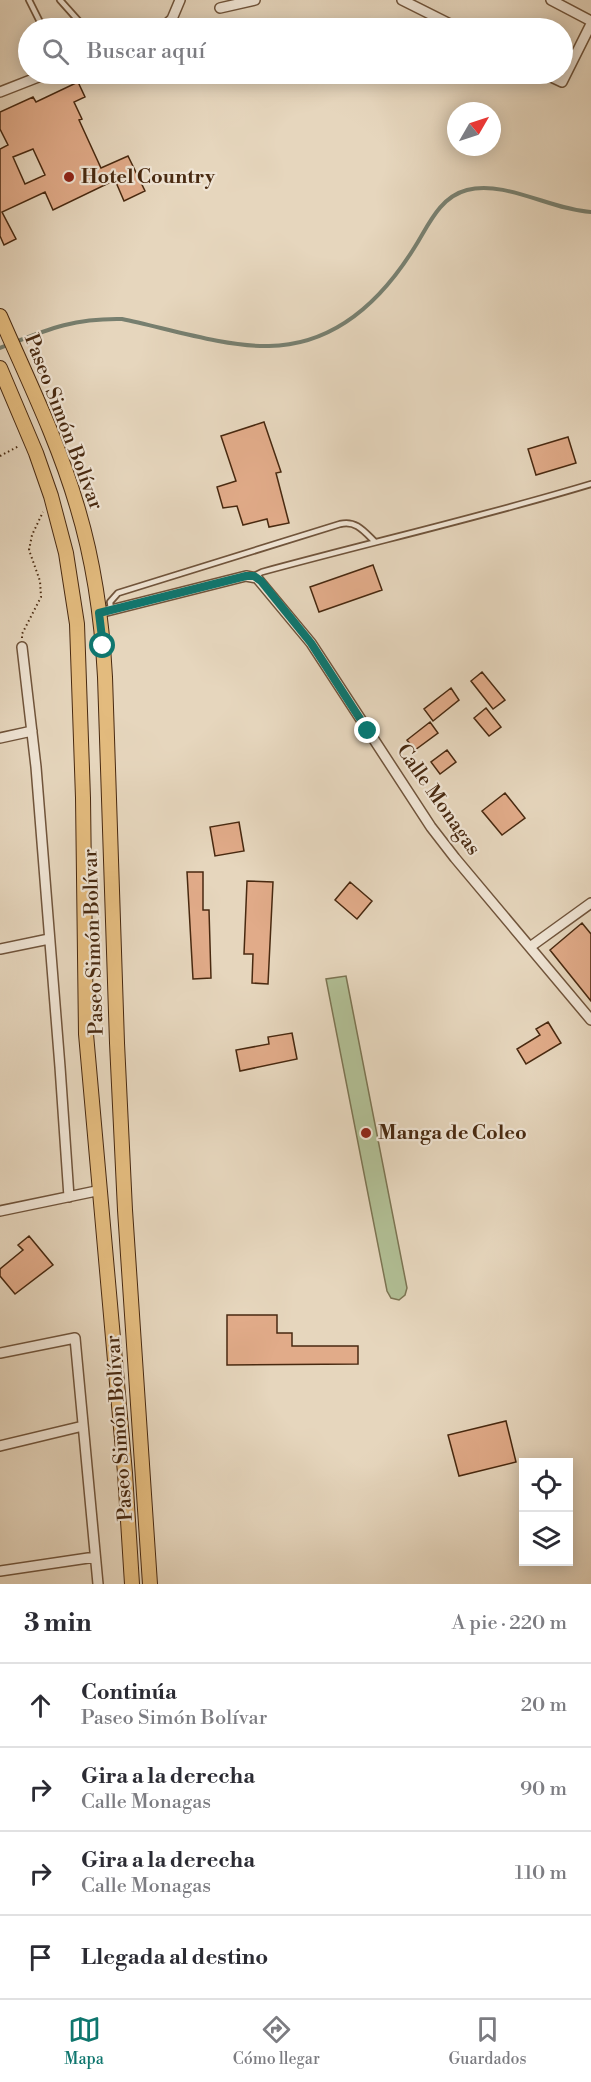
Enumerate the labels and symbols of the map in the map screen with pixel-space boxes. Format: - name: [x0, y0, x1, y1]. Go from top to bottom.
- north arrow: [447, 102, 501, 156]
- place label: Hotel Country: [81, 165, 216, 190]
- marker: Hotel Country: [62, 170, 76, 184]
- street label: Paseo Simón Bolívar: [18, 331, 108, 514]
- route start: [89, 632, 115, 658]
- route end: [354, 717, 380, 743]
- street label: Calle Monagas: [390, 740, 486, 860]
- street label: Paseo Simón Bolívar: [78, 848, 110, 1036]
- place label: Manga de Coleo: [378, 1121, 527, 1146]
- marker: Manga de Coleo: [359, 1126, 373, 1140]
- street label: Paseo Simón Bolívar: [101, 1334, 139, 1522]

